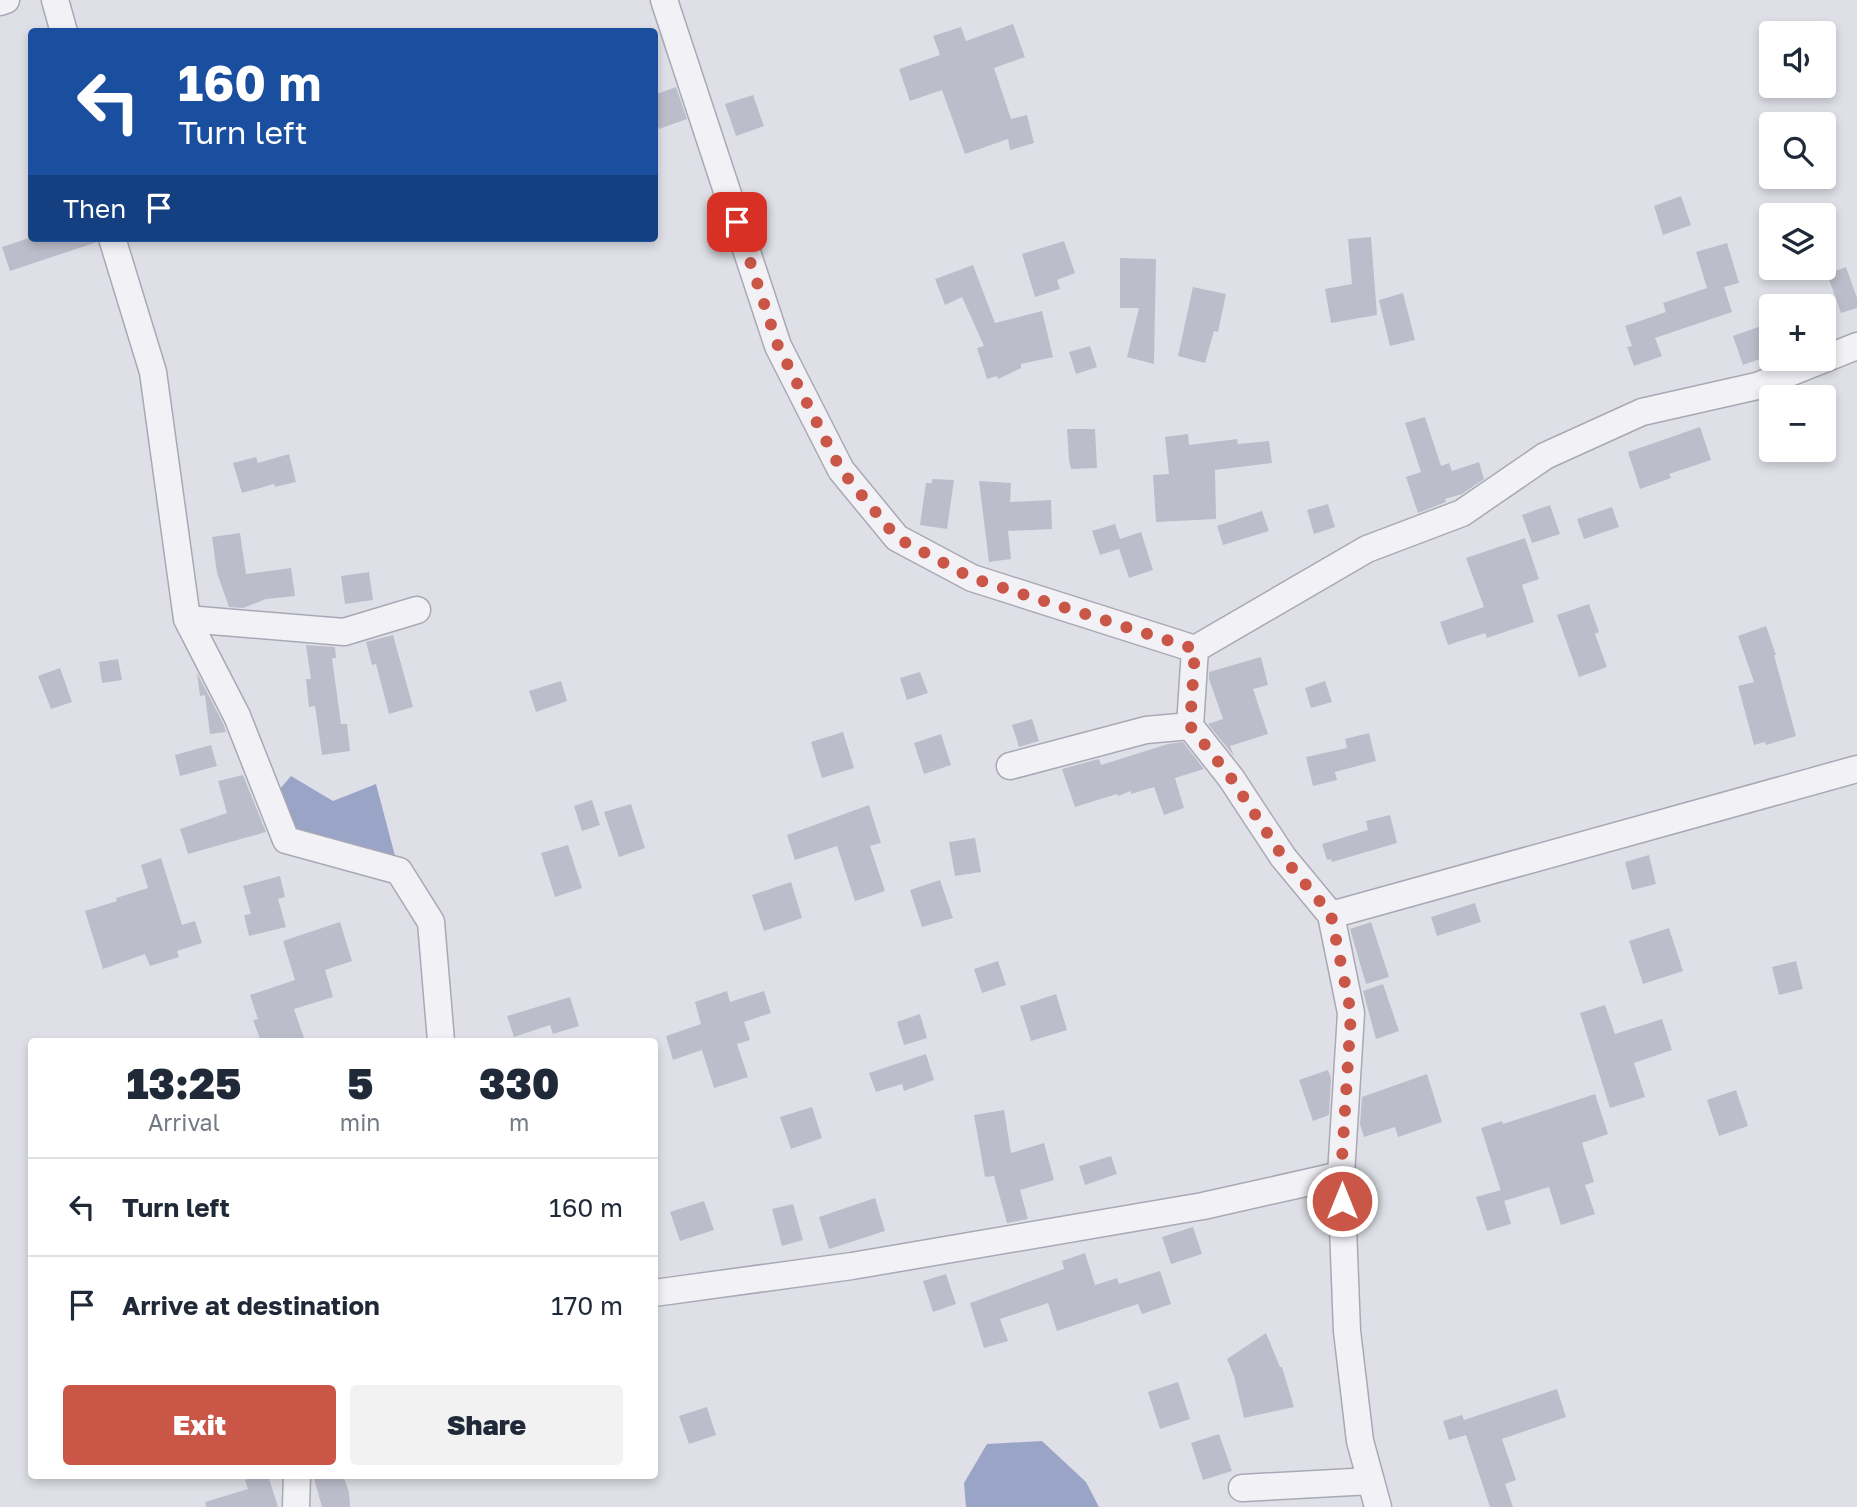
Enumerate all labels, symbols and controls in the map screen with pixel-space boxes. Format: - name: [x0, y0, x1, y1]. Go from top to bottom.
- map controls: [1759, 21, 1836, 462]
- button: sound: [1759, 21, 1836, 98]
- text: 160 m: [178, 53, 321, 112]
- icon: left: [63, 56, 154, 147]
- button: search: [1759, 112, 1836, 189]
- text: Turn left: [178, 113, 307, 151]
- icon: arrive: [140, 189, 178, 227]
- pin: [707, 192, 767, 252]
- text: Then: [63, 193, 126, 224]
- icon: arrive: [718, 203, 756, 241]
- button: layers: [1759, 203, 1836, 280]
- button: +: [1759, 294, 1836, 371]
- button: −: [1759, 385, 1836, 462]
- text: 13:25: [126, 1058, 241, 1108]
- text: 5: [347, 1058, 373, 1108]
- text: 330: [479, 1058, 560, 1108]
- text: Arrival: [148, 1108, 220, 1136]
- text: min: [340, 1108, 381, 1136]
- text: m: [509, 1108, 529, 1136]
- position arrow: [1305, 1164, 1379, 1238]
- icon: left: [63, 1188, 101, 1226]
- text: Turn left: [122, 1192, 230, 1223]
- text: 160 m: [549, 1192, 623, 1223]
- icon: arrive: [63, 1286, 101, 1324]
- text: Arrive at destination: [122, 1290, 380, 1321]
- text: 170 m: [551, 1290, 623, 1321]
- button: Exit: [63, 1385, 336, 1465]
- button: Share: [350, 1385, 623, 1465]

